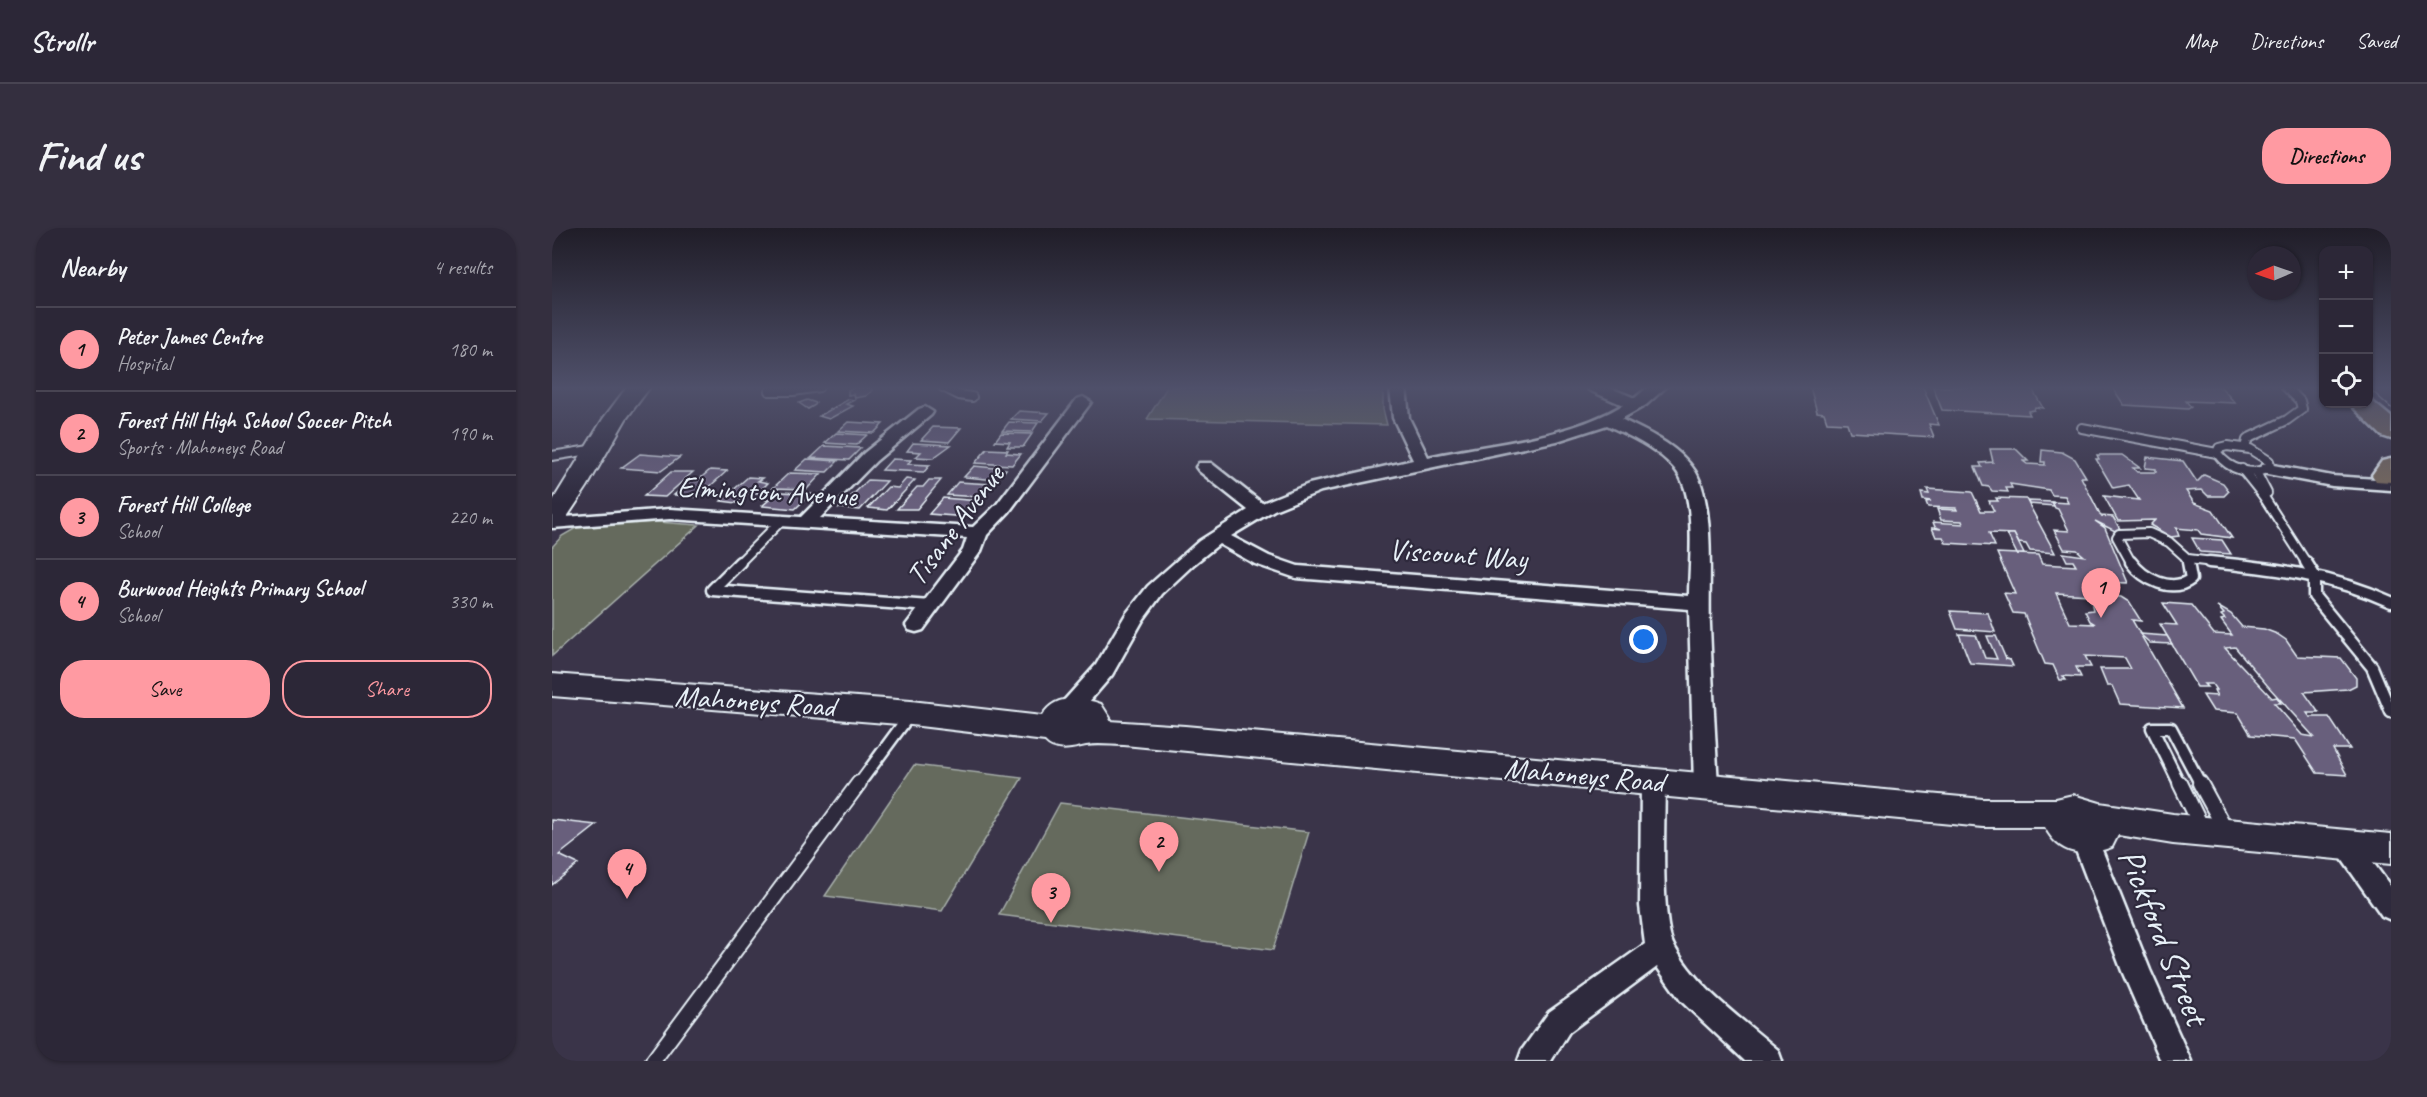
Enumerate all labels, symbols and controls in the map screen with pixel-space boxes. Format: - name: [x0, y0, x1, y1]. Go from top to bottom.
- text: Strollr: [30, 24, 94, 59]
- text: Map: [2185, 28, 2217, 54]
- text: Directions: [2250, 28, 2323, 54]
- text: Saved: [2356, 28, 2397, 54]
- button: Directions: [2262, 128, 2391, 184]
- text: Find us: [36, 130, 141, 183]
- north arrow: [2247, 246, 2301, 300]
- map controls: [2319, 246, 2373, 408]
- button: +: [2319, 246, 2373, 300]
- text: Nearby: [60, 251, 125, 284]
- text: 4 results: [433, 255, 492, 280]
- button: −: [2319, 300, 2373, 354]
- text: Peter James Centre: [117, 323, 262, 351]
- text: 1: [75, 337, 84, 362]
- text: 180 m: [449, 337, 492, 362]
- text: Hospital: [117, 351, 172, 376]
- button: locate: [2319, 354, 2373, 408]
- text: Forest Hill High School Soccer Pitch: [117, 407, 391, 435]
- text: 2: [75, 421, 84, 446]
- text: 190 m: [449, 421, 492, 446]
- text: Sports · Mahoneys Road: [117, 435, 282, 460]
- street label: Tisane Avenue: [897, 455, 1014, 593]
- street label: Elmington Avenue: [676, 467, 860, 515]
- text: Forest Hill College: [117, 491, 250, 519]
- text: 3: [75, 505, 84, 530]
- text: 220 m: [449, 505, 492, 530]
- text: School: [117, 519, 160, 544]
- street label: Viscount Way: [1388, 530, 1530, 578]
- pin: 1: [2082, 568, 2120, 618]
- text: Burwood Heights Primary School: [117, 575, 363, 603]
- text: 4: [75, 589, 84, 614]
- text: 330 m: [449, 589, 492, 614]
- text: School: [117, 603, 160, 628]
- your location: [1629, 625, 1658, 654]
- button: Save: [60, 660, 270, 718]
- button: Share: [282, 660, 492, 718]
- street label: Mahoneys Road: [674, 676, 841, 726]
- street label: Mahoneys Road: [1502, 749, 1670, 801]
- pin: 2: [1140, 822, 1178, 872]
- street label: Pickford Street: [2108, 841, 2221, 1034]
- pin: 4: [608, 850, 646, 899]
- pin: 3: [1032, 874, 1070, 923]

